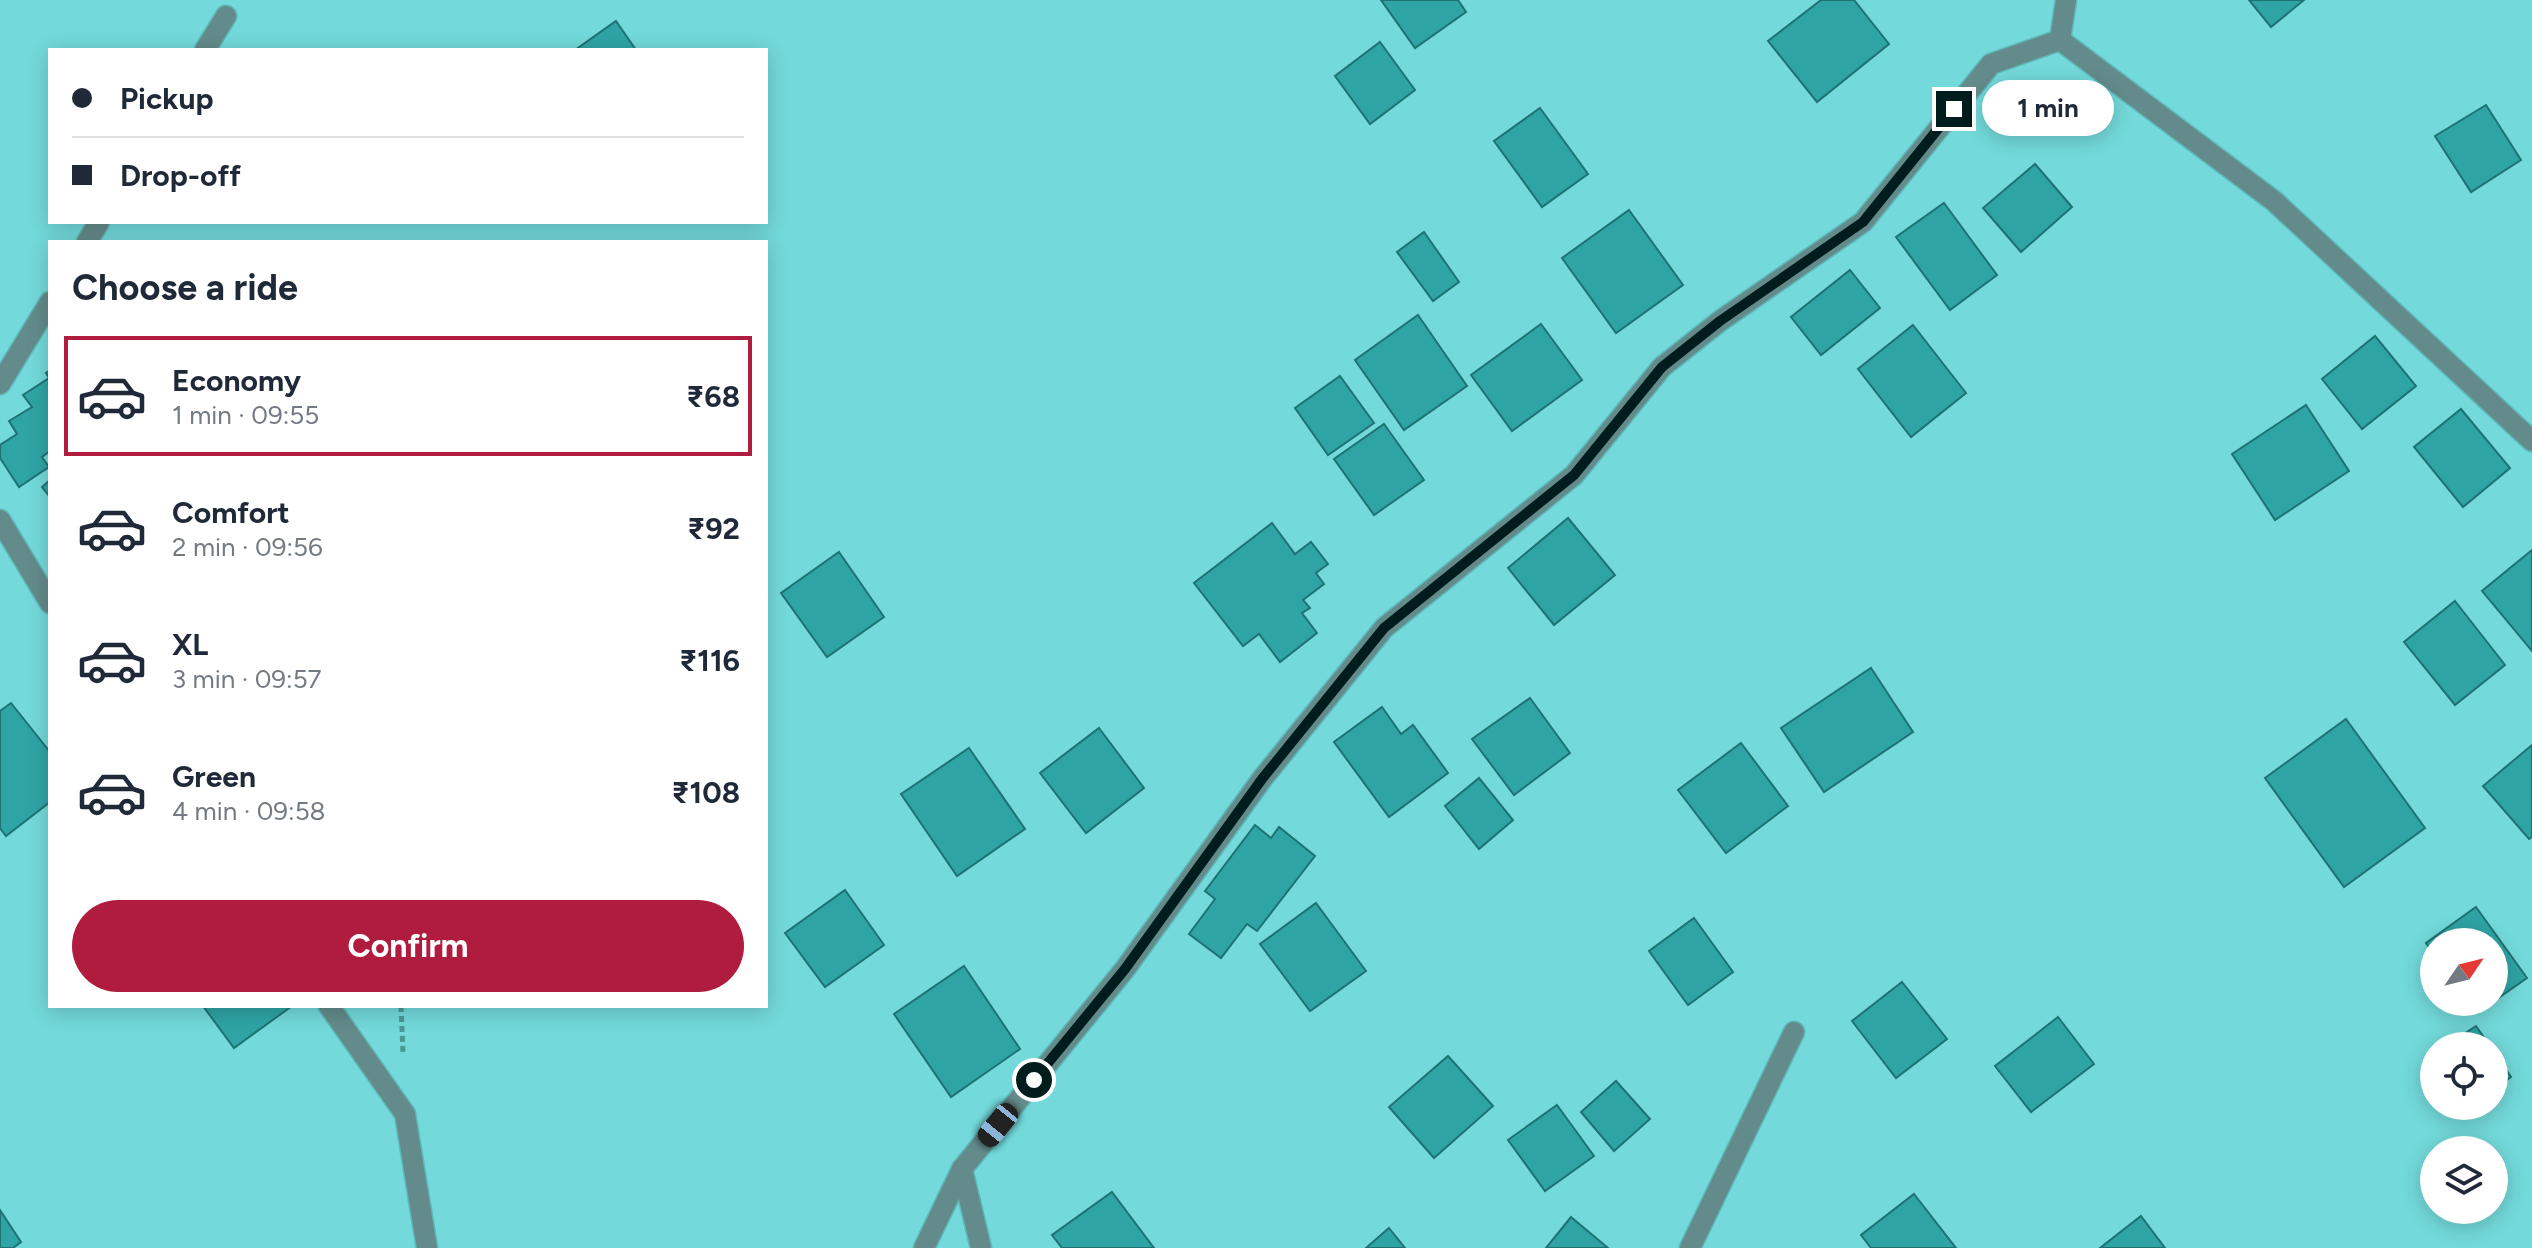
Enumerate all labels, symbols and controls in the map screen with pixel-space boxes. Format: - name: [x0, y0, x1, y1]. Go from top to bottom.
- text: Pickup: [120, 80, 214, 117]
- callout: 1 min: [1982, 81, 2114, 137]
- route end: [1936, 91, 1972, 127]
- text: 1 min: [2017, 92, 2079, 124]
- text: Drop-off: [120, 157, 241, 194]
- text: Choose a ride: [72, 266, 298, 309]
- icon: car: [76, 360, 148, 432]
- text: Economy: [172, 362, 301, 399]
- text: ₹68: [686, 378, 740, 415]
- text: 1 min · 09:55: [172, 399, 319, 431]
- icon: car: [76, 492, 148, 564]
- text: Comfort: [172, 494, 290, 531]
- text: ₹92: [687, 510, 740, 547]
- text: 2 min · 09:56: [172, 531, 323, 563]
- icon: car: [76, 624, 148, 696]
- text: XL: [172, 626, 208, 663]
- text: ₹116: [679, 642, 740, 679]
- text: 3 min · 09:57: [172, 663, 322, 695]
- icon: car: [76, 756, 148, 828]
- text: Green: [172, 758, 256, 795]
- text: ₹108: [672, 774, 740, 811]
- text: 4 min · 09:58: [172, 795, 326, 827]
- button: Confirm: [72, 900, 744, 992]
- north arrow: [2420, 928, 2508, 1016]
- map controls: [2420, 928, 2508, 1224]
- button: locate: [2420, 1032, 2508, 1120]
- route start: [1016, 1062, 1052, 1098]
- car: [974, 1099, 1022, 1151]
- button: layers: [2420, 1136, 2508, 1224]

